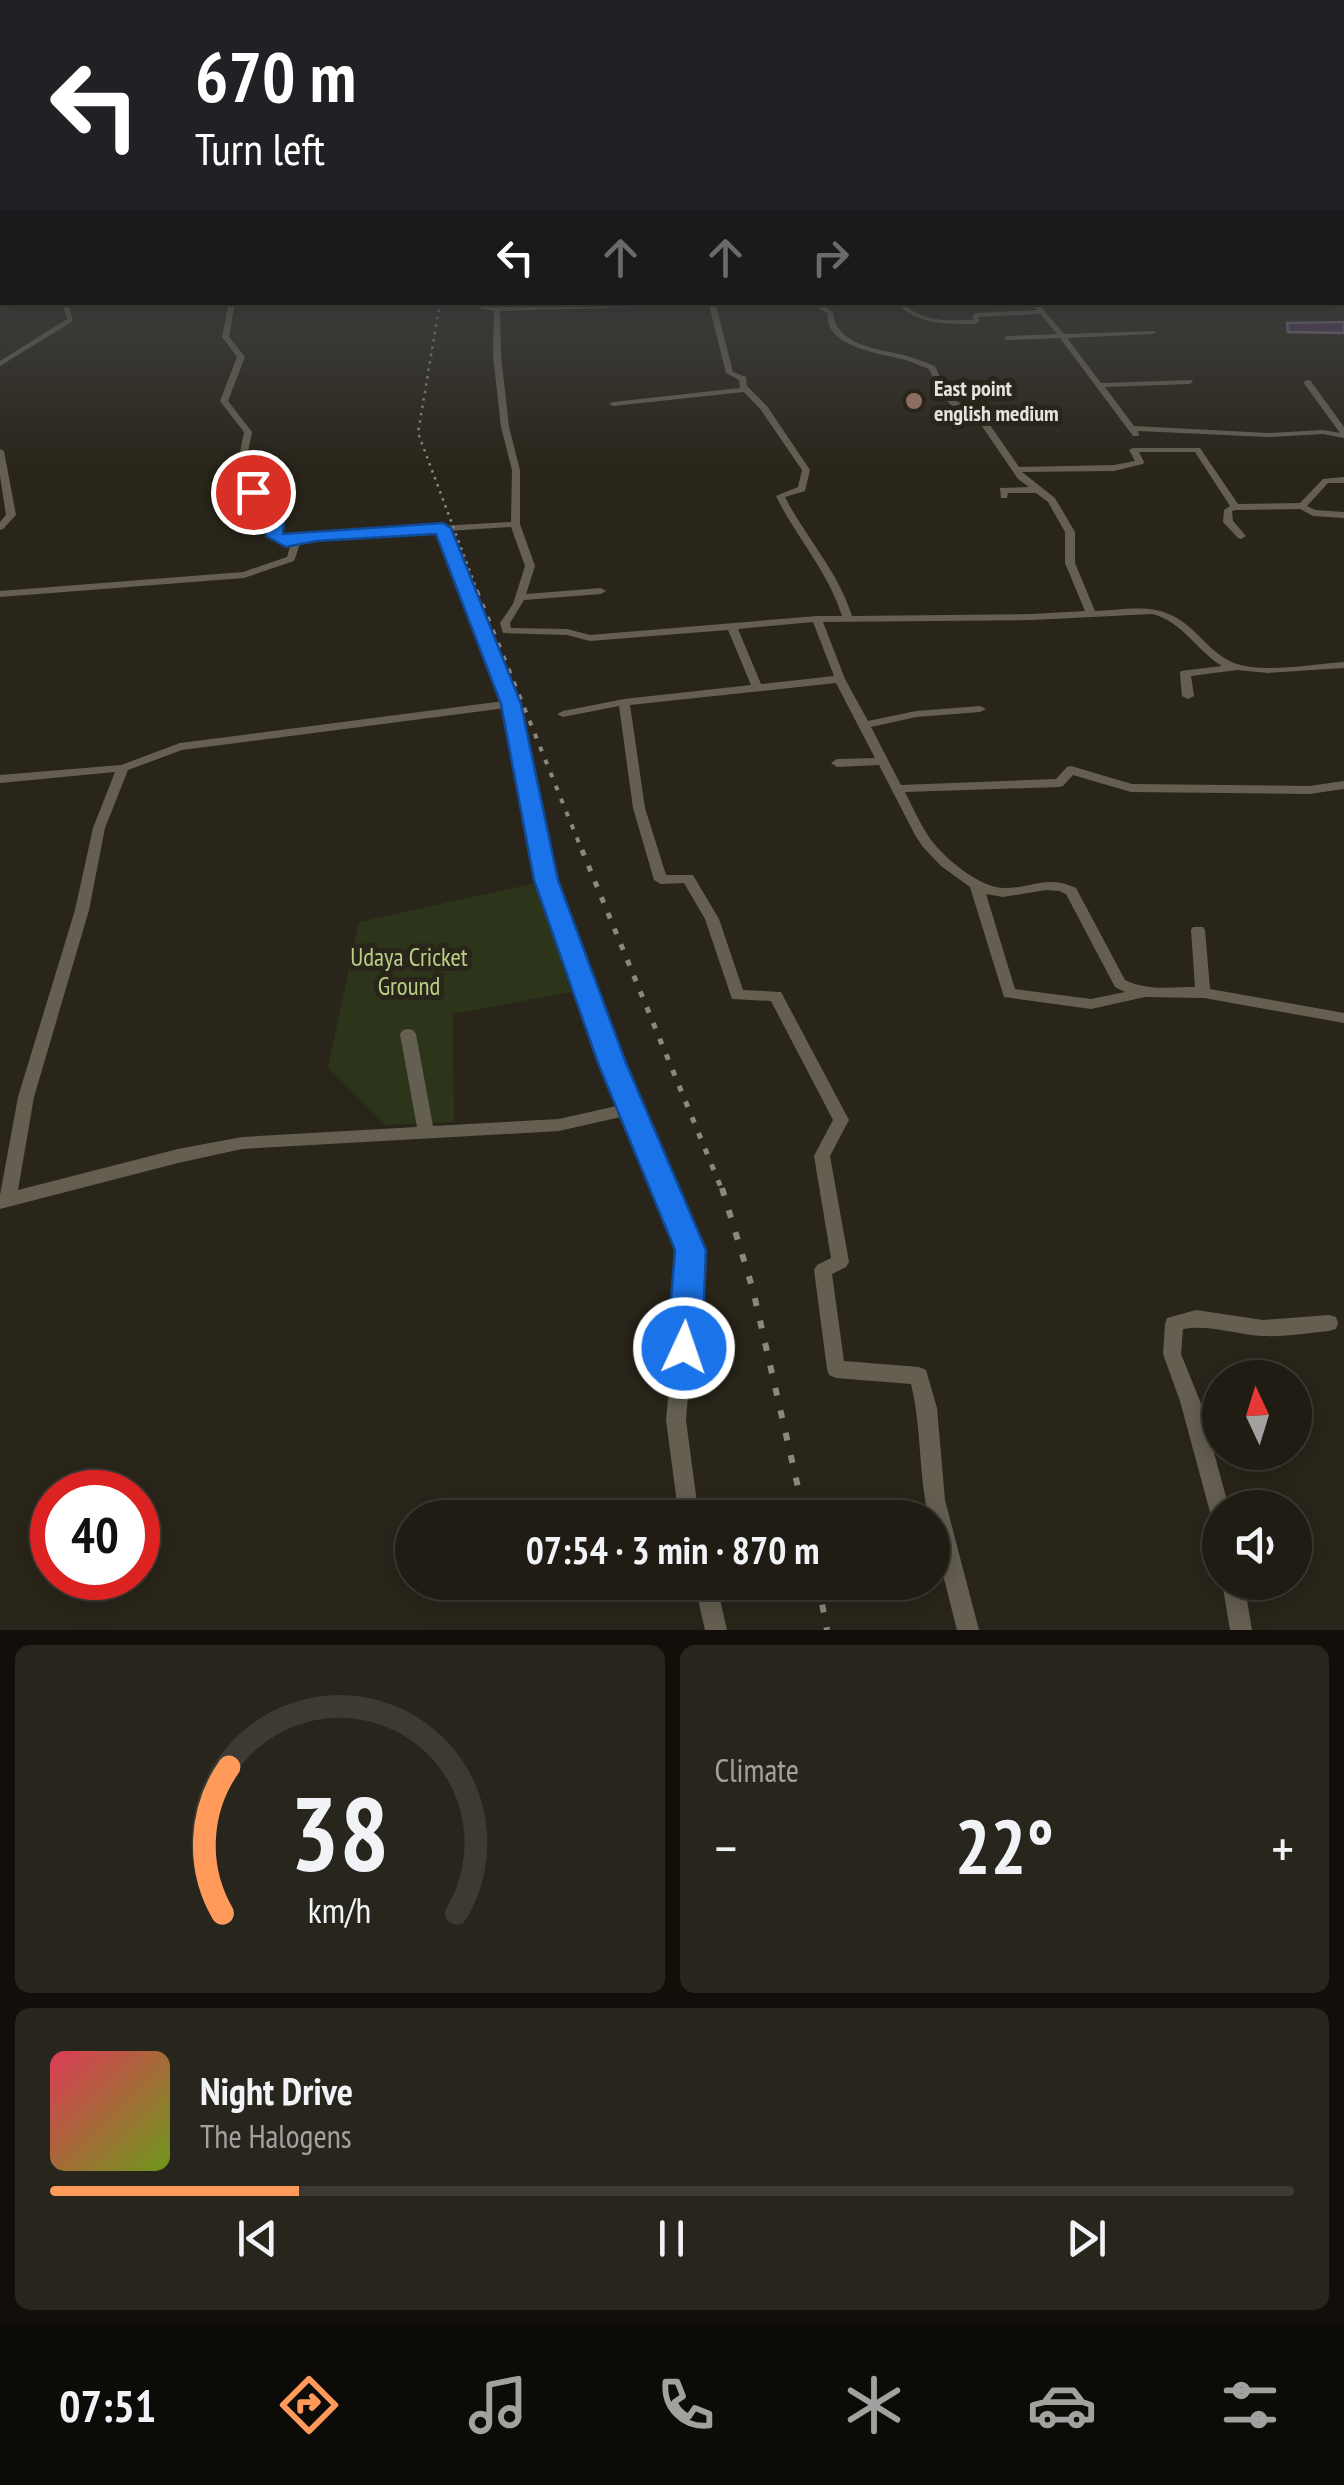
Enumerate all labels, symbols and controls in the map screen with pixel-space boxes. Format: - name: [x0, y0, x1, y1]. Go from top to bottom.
- text: 670 m: [195, 31, 356, 121]
- icon: left: [30, 40, 160, 170]
- text: Turn left: [195, 119, 325, 177]
- icon: left: [488, 230, 543, 285]
- icon: ahead: [593, 230, 648, 285]
- icon: ahead: [698, 230, 753, 285]
- icon: right: [803, 230, 858, 285]
- place label: East point english medium: [934, 374, 1059, 427]
- marker: East point english medium: [903, 390, 925, 412]
- pin: [211, 450, 296, 535]
- icon: arrive: [226, 465, 281, 520]
- park label: Udaya Cricket Ground: [350, 941, 468, 1002]
- position arrow: [632, 1296, 736, 1400]
- north arrow: [1202, 1360, 1312, 1470]
- map controls: [1202, 1360, 1312, 1600]
- speed limit sign: 40: [30, 1470, 160, 1600]
- button: sound: [1202, 1490, 1312, 1600]
- text: 07:54 · 3 min · 870 m: [526, 1525, 819, 1574]
- text: Climate: [715, 1749, 799, 1791]
- text: 38: [290, 1765, 389, 1900]
- text: 22°: [955, 1798, 1054, 1895]
- text: −: [715, 1812, 737, 1883]
- text: +: [1271, 1812, 1294, 1883]
- text: km/h: [308, 1887, 371, 1933]
- text: Night Drive: [200, 2066, 353, 2115]
- text: The Halogens: [200, 2115, 352, 2157]
- icon: previous: [230, 2211, 285, 2266]
- icon: pause: [644, 2211, 699, 2266]
- icon: next: [1059, 2211, 1114, 2266]
- icon: directions: [274, 2370, 344, 2440]
- icon: music: [463, 2370, 533, 2440]
- icon: phone: [651, 2370, 721, 2440]
- icon: climate: [839, 2370, 909, 2440]
- icon: car: [1027, 2370, 1097, 2440]
- icon: filters: [1215, 2370, 1285, 2440]
- text: 07:51: [59, 2376, 156, 2434]

